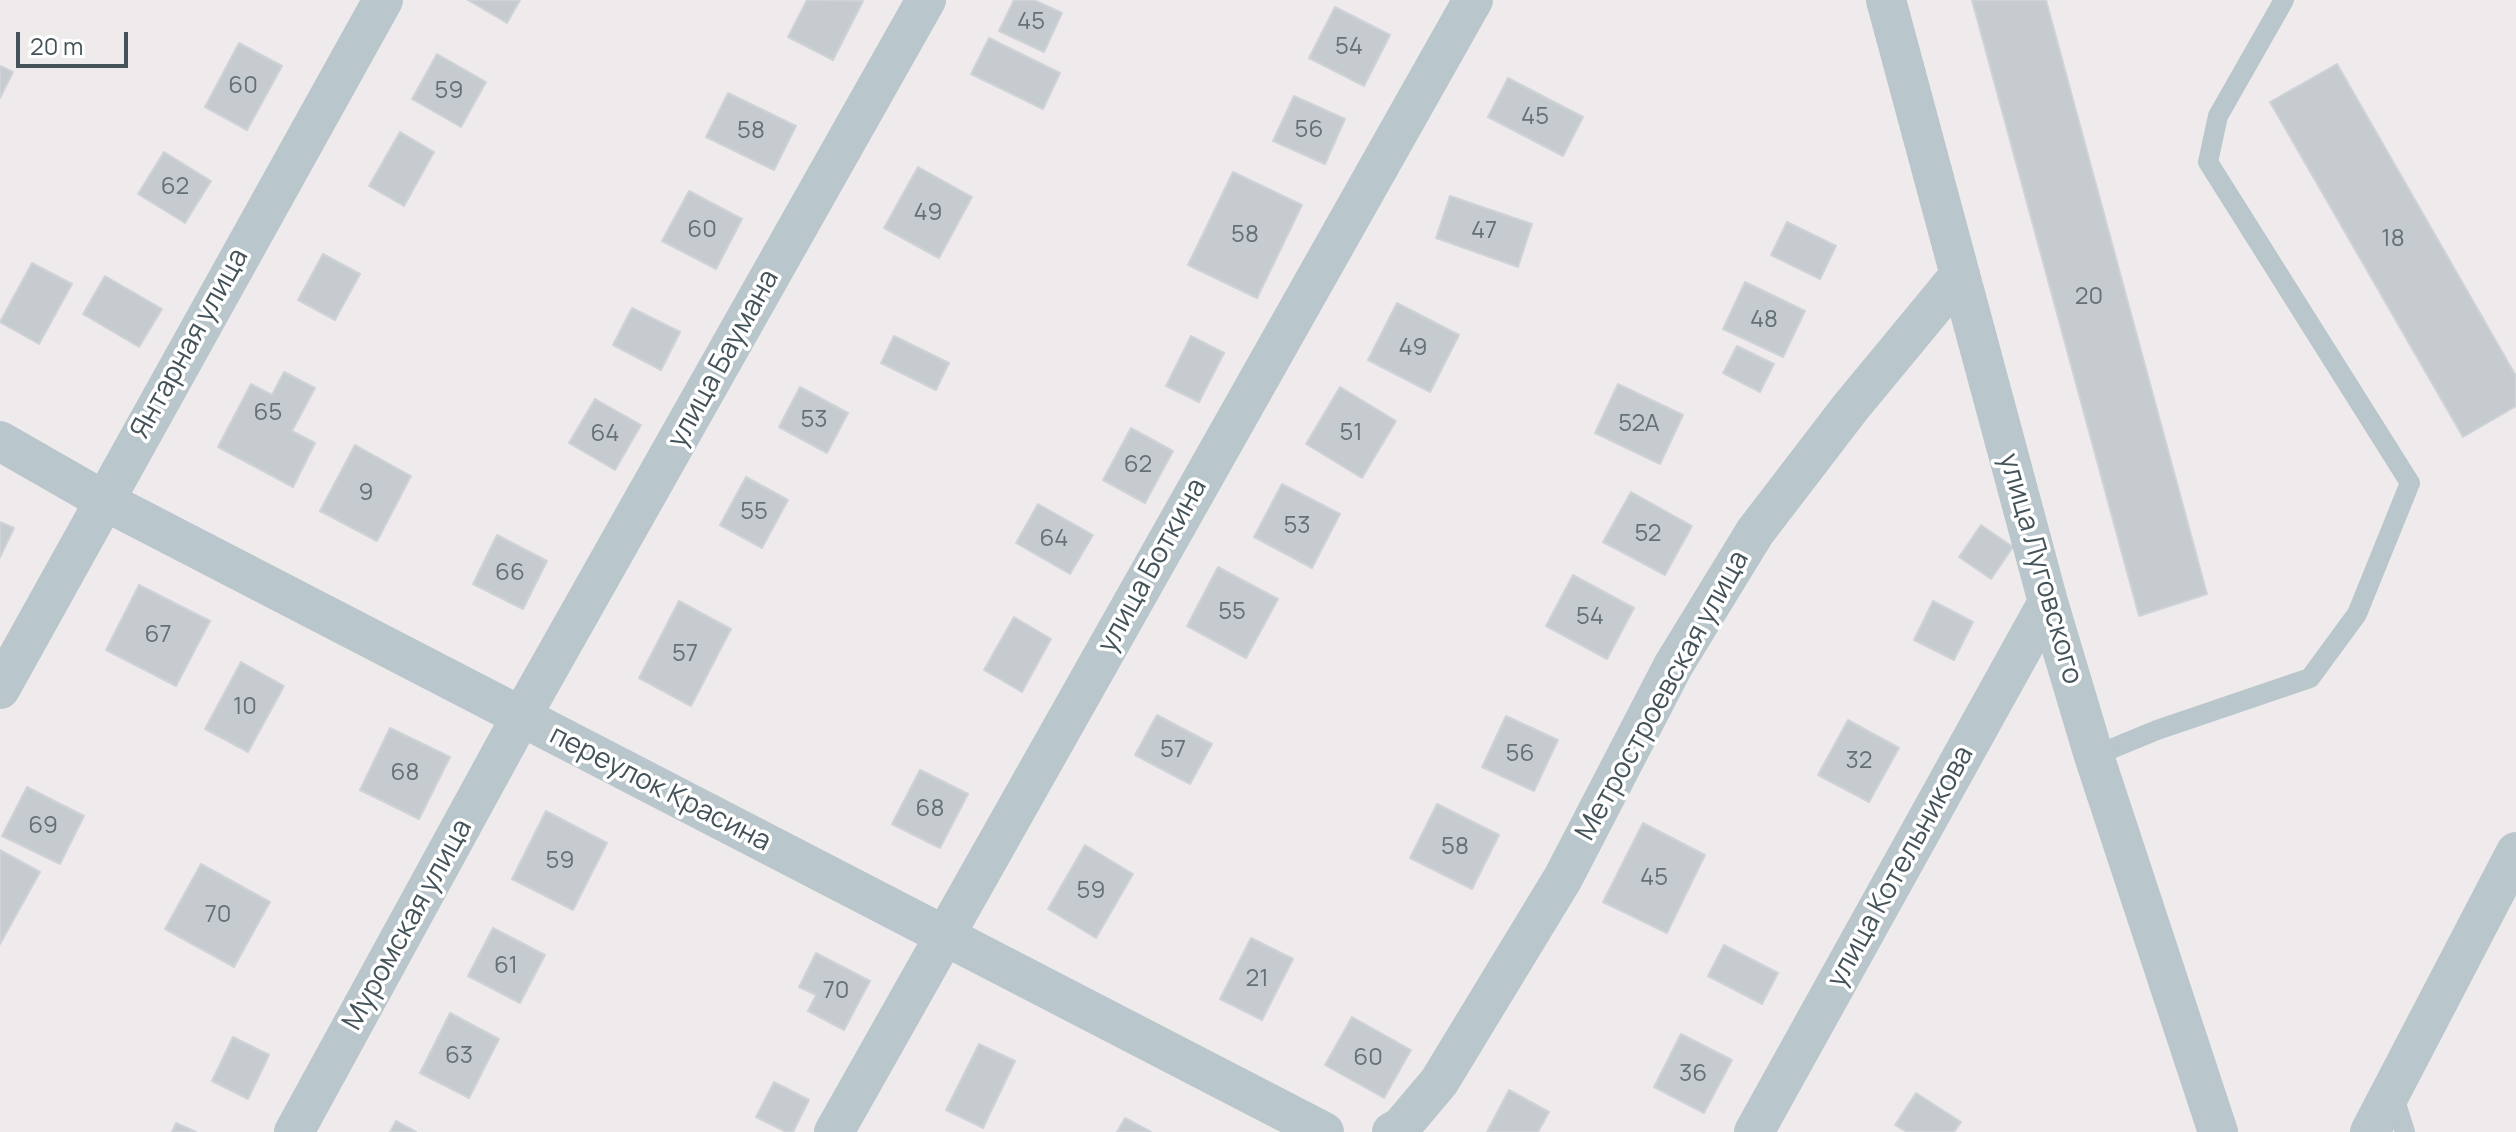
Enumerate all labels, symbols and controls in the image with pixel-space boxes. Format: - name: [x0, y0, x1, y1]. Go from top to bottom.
- house number: 45: [1017, 8, 1045, 36]
- scale bar: [20, 16, 132, 66]
- text: 20 m: [30, 29, 83, 62]
- house number: 54: [1335, 33, 1363, 61]
- house number: 60: [228, 72, 258, 100]
- house number: 59: [435, 77, 463, 105]
- house number: 45: [1521, 103, 1549, 131]
- house number: 56: [1295, 116, 1323, 144]
- house number: 58: [737, 117, 765, 145]
- house number: 62: [161, 173, 189, 201]
- house number: 49: [914, 199, 942, 227]
- house number: 60: [687, 216, 717, 244]
- house number: 47: [1471, 217, 1497, 245]
- house number: 58: [1231, 221, 1259, 249]
- house number: 18: [2381, 225, 2405, 253]
- street label: Янтарная улица: [124, 243, 256, 445]
- street label: улица Баумана: [661, 264, 787, 454]
- house number: 20: [2075, 283, 2103, 311]
- house number: 48: [1750, 306, 1778, 334]
- house number: 49: [1399, 334, 1427, 362]
- house number: 65: [254, 399, 282, 427]
- house number: 53: [800, 406, 828, 434]
- house number: 52А: [1618, 410, 1660, 438]
- house number: 51: [1339, 419, 1363, 447]
- house number: 64: [590, 420, 620, 448]
- street label: улица Луговского: [1991, 450, 2089, 688]
- house number: 62: [1124, 451, 1152, 479]
- street label: улица Боткина: [1091, 473, 1215, 659]
- house number: 9: [359, 479, 373, 507]
- house number: 55: [740, 498, 768, 526]
- house number: 53: [1283, 512, 1311, 540]
- house number: 52: [1635, 520, 1661, 548]
- house number: 64: [1039, 525, 1069, 553]
- street label: Метростроевская улица: [1569, 545, 1757, 847]
- house number: 66: [495, 559, 525, 587]
- house number: 55: [1218, 598, 1246, 626]
- house number: 54: [1576, 603, 1604, 631]
- house number: 67: [145, 621, 171, 649]
- house number: 57: [672, 640, 698, 668]
- house number: 10: [233, 693, 257, 721]
- street label: переулок Красина: [544, 719, 776, 859]
- house number: 57: [1160, 736, 1186, 764]
- house number: 56: [1506, 740, 1534, 768]
- street label: улица Котельникова: [1821, 740, 1981, 994]
- house number: 32: [1846, 747, 1872, 775]
- house number: 68: [391, 759, 419, 787]
- house number: 68: [916, 795, 944, 823]
- house number: 69: [28, 812, 58, 840]
- street label: Муромская улица: [336, 814, 480, 1036]
- house number: 58: [1441, 833, 1469, 861]
- house number: 59: [546, 847, 574, 875]
- house number: 45: [1640, 864, 1668, 892]
- house number: 59: [1077, 877, 1105, 905]
- house number: 70: [205, 901, 231, 929]
- house number: 61: [494, 952, 518, 980]
- house number: 21: [1245, 965, 1269, 993]
- house number: 70: [823, 977, 849, 1005]
- house number: 63: [445, 1042, 473, 1070]
- house number: 60: [1353, 1044, 1383, 1072]
- house number: 36: [1679, 1060, 1707, 1088]

